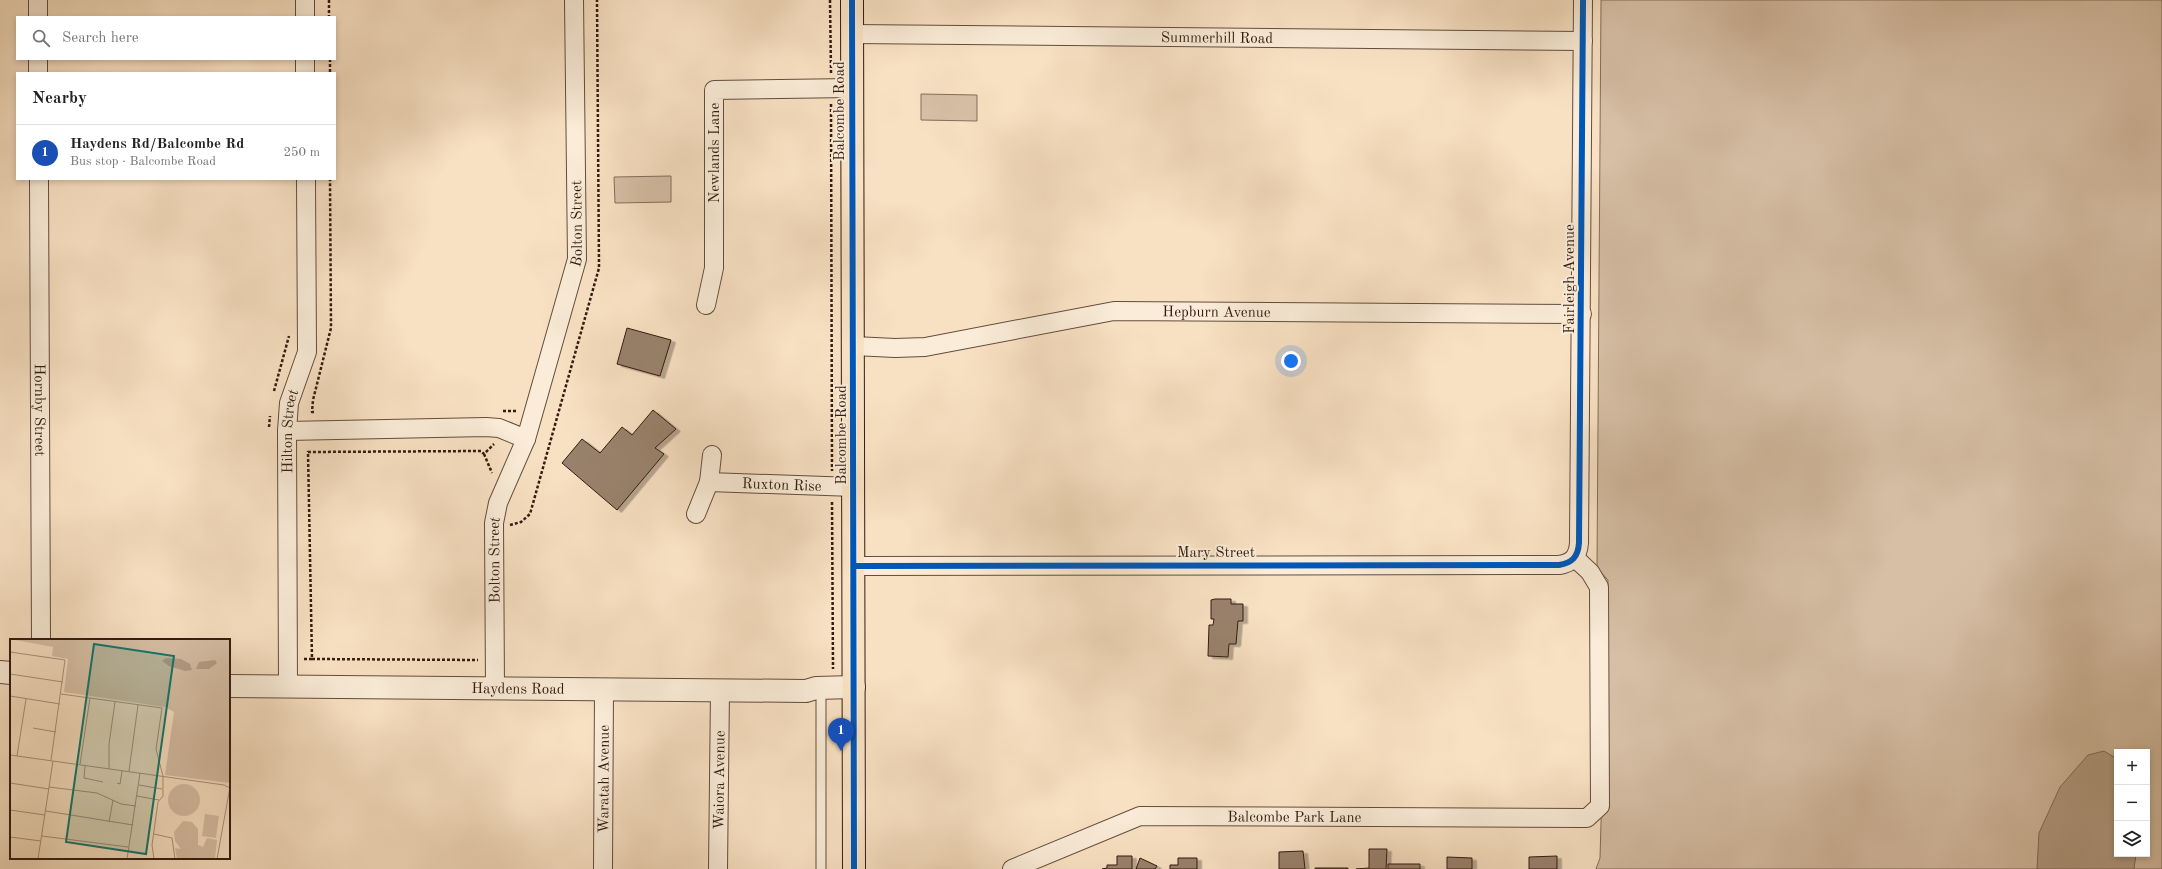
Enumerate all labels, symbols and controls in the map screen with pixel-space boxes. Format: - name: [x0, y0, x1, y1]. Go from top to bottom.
- search box: [16, 16, 336, 60]
- icon: search: [30, 27, 52, 49]
- text: Search here: [62, 31, 139, 46]
- street label: Summerhill Road: [1161, 31, 1273, 47]
- street label: Balcombe Road: [833, 61, 848, 161]
- text: Nearby: [32, 90, 87, 107]
- street label: Newlands Lane: [708, 103, 723, 203]
- text: Haydens Rd/Balcombe Rd: [70, 137, 244, 152]
- text: 1: [41, 146, 49, 159]
- text: 250 m: [283, 146, 320, 159]
- text: Bus stop · Balcombe Road: [70, 155, 216, 168]
- street label: Bolton Street: [569, 180, 586, 269]
- street label: Fairleigh Avenue: [1563, 224, 1578, 334]
- street label: Hepburn Avenue: [1162, 305, 1271, 321]
- your location: [1281, 351, 1301, 371]
- street label: Hornby Street: [31, 363, 46, 457]
- street label: Balcombe Road: [835, 385, 850, 485]
- street label: Hilton Street: [281, 387, 302, 473]
- street label: Ruxton Rise: [742, 477, 822, 495]
- street label: Bolton Street: [488, 516, 504, 603]
- street label: Mary Street: [1177, 546, 1255, 561]
- inset map: [10, 639, 230, 859]
- street label: Haydens Road: [471, 682, 565, 698]
- pin: 1: [828, 718, 854, 751]
- street label: Waratah Avenue: [597, 725, 613, 833]
- street label: Waiora Avenue: [712, 730, 729, 830]
- map controls: [2114, 749, 2150, 857]
- button: +: [2114, 749, 2150, 785]
- button: −: [2114, 785, 2150, 821]
- street label: Balcombe Park Lane: [1227, 810, 1362, 826]
- button: layers: [2114, 821, 2150, 857]

